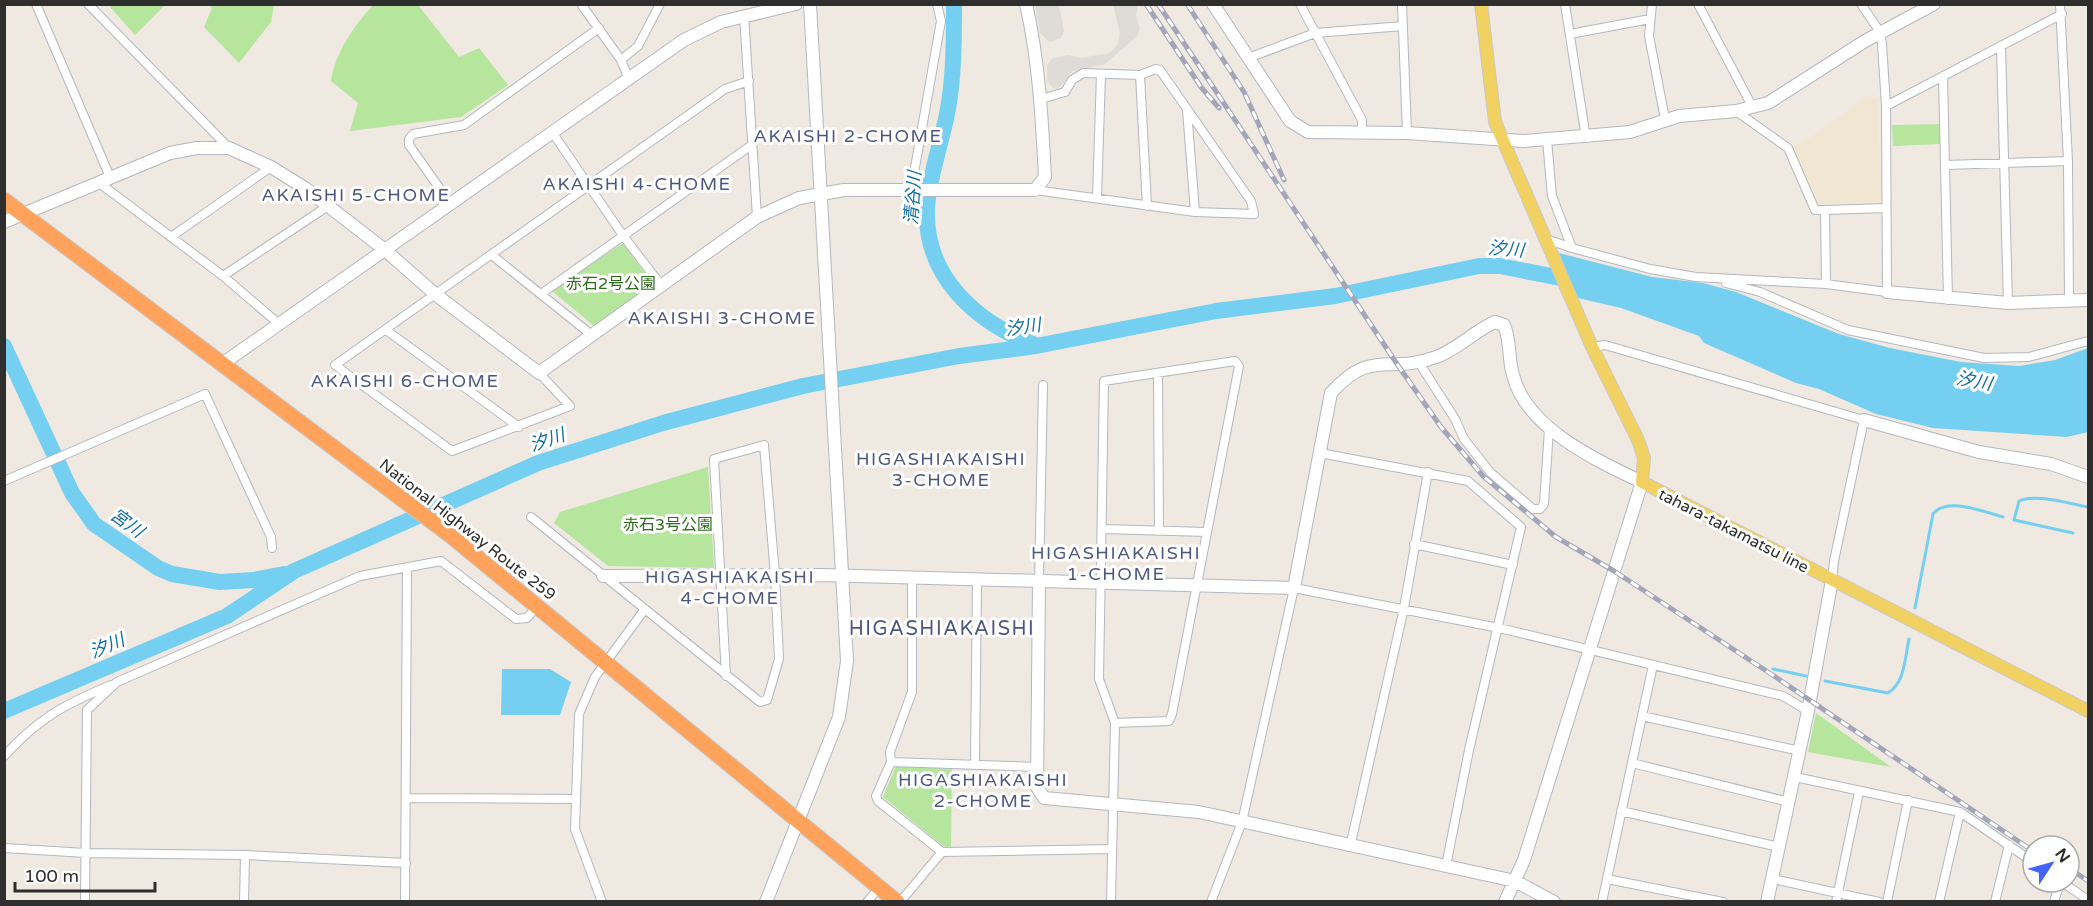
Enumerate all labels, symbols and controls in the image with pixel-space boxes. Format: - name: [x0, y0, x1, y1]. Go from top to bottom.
- district label: AKAISHI 2-CHOME: [754, 125, 942, 147]
- water label: 清谷川: [900, 168, 926, 226]
- district label: AKAISHI 4-CHOME: [542, 173, 732, 195]
- district label: AKAISHI 5-CHOME: [262, 184, 450, 206]
- water label: 汐川: [1487, 236, 1527, 262]
- park label: 赤石2号公園: [566, 274, 656, 294]
- district label: AKAISHI 3-CHOME: [628, 307, 816, 329]
- water label: 汐川: [1004, 313, 1044, 340]
- water label: 汐川: [1954, 367, 1996, 395]
- district label: AKAISHI 6-CHOME: [311, 370, 499, 392]
- water label: 汐川: [526, 423, 569, 456]
- district label: HIGASHIAKAISHI 3-CHOME: [856, 448, 1026, 491]
- street label: National Highway Route 259: [375, 455, 560, 605]
- street label: tahara-takamatsu line: [1655, 484, 1812, 577]
- water label: 宮川: [106, 504, 150, 544]
- park label: 赤石3号公園: [623, 515, 713, 535]
- district label: HIGASHIAKAISHI 1-CHOME: [1031, 542, 1201, 585]
- district label: HIGASHIAKAISHI 4-CHOME: [645, 566, 815, 609]
- district label: HIGASHIAKAISHI: [849, 617, 1035, 641]
- water label: 汐川: [86, 628, 130, 663]
- district label: HIGASHIAKAISHI 2-CHOME: [898, 769, 1068, 812]
- north arrow: [2021, 834, 2081, 894]
- text: N: [2050, 845, 2074, 867]
- scale bar: [15, 855, 154, 893]
- text: 100 m: [24, 865, 79, 887]

